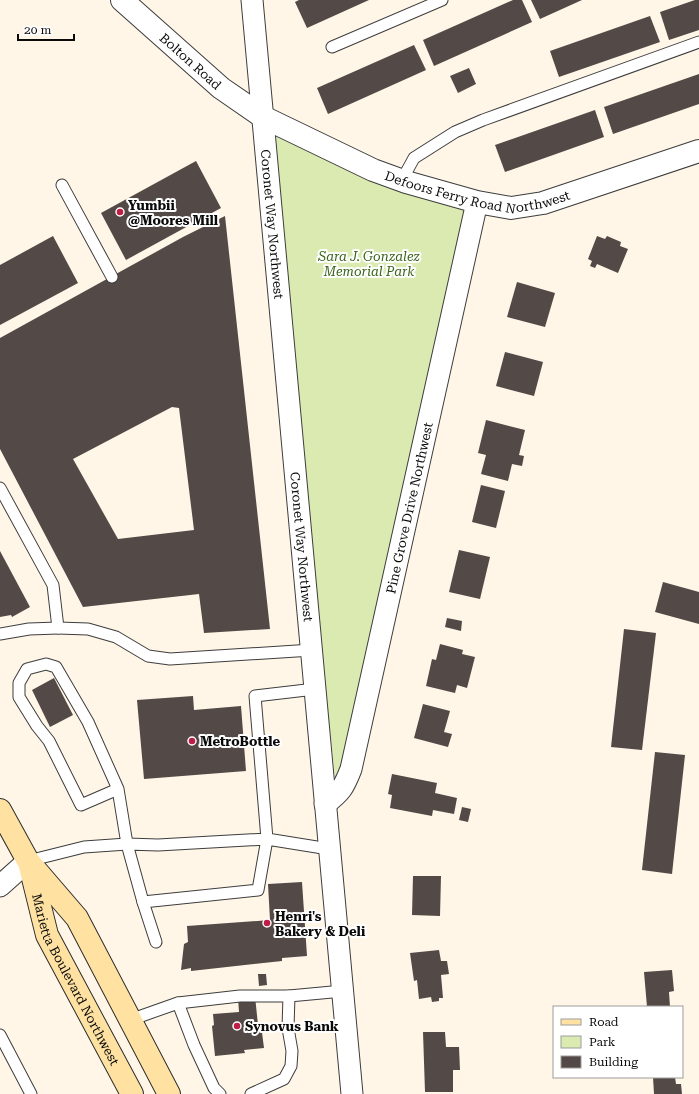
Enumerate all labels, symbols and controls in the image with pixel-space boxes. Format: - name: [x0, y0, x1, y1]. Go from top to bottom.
- scale bar: [18, 16, 74, 42]
- text: 20 m: [24, 23, 51, 37]
- street label: Bolton Road: [157, 30, 225, 93]
- street label: Coronet Way Northwest: [258, 149, 286, 300]
- street label: Defoors Ferry Road Northwest: [383, 168, 572, 217]
- place label: Yumbii @Moores Mill: [128, 198, 219, 228]
- marker: Yumbii @Moores Mill: [115, 207, 125, 217]
- park label: Sara J. Gonzalez Memorial Park: [317, 249, 420, 279]
- street label: Pine Grove Drive Northwest: [383, 421, 436, 595]
- street label: Coronet Way Northwest: [287, 471, 316, 622]
- place label: MetroBottle: [200, 734, 280, 749]
- marker: MetroBottle: [187, 736, 197, 746]
- street label: Marietta Boulevard Northwest: [29, 892, 122, 1068]
- place label: Henri's Bakery & Deli: [275, 909, 366, 939]
- marker: Henri's Bakery & Deli: [262, 918, 272, 928]
- legend: [553, 1006, 683, 1078]
- text: Road: [589, 1015, 619, 1029]
- place label: Synovus Bank: [245, 1019, 339, 1034]
- marker: Synovus Bank: [232, 1021, 242, 1031]
- text: Park: [589, 1035, 616, 1049]
- text: Building: [589, 1055, 638, 1069]

